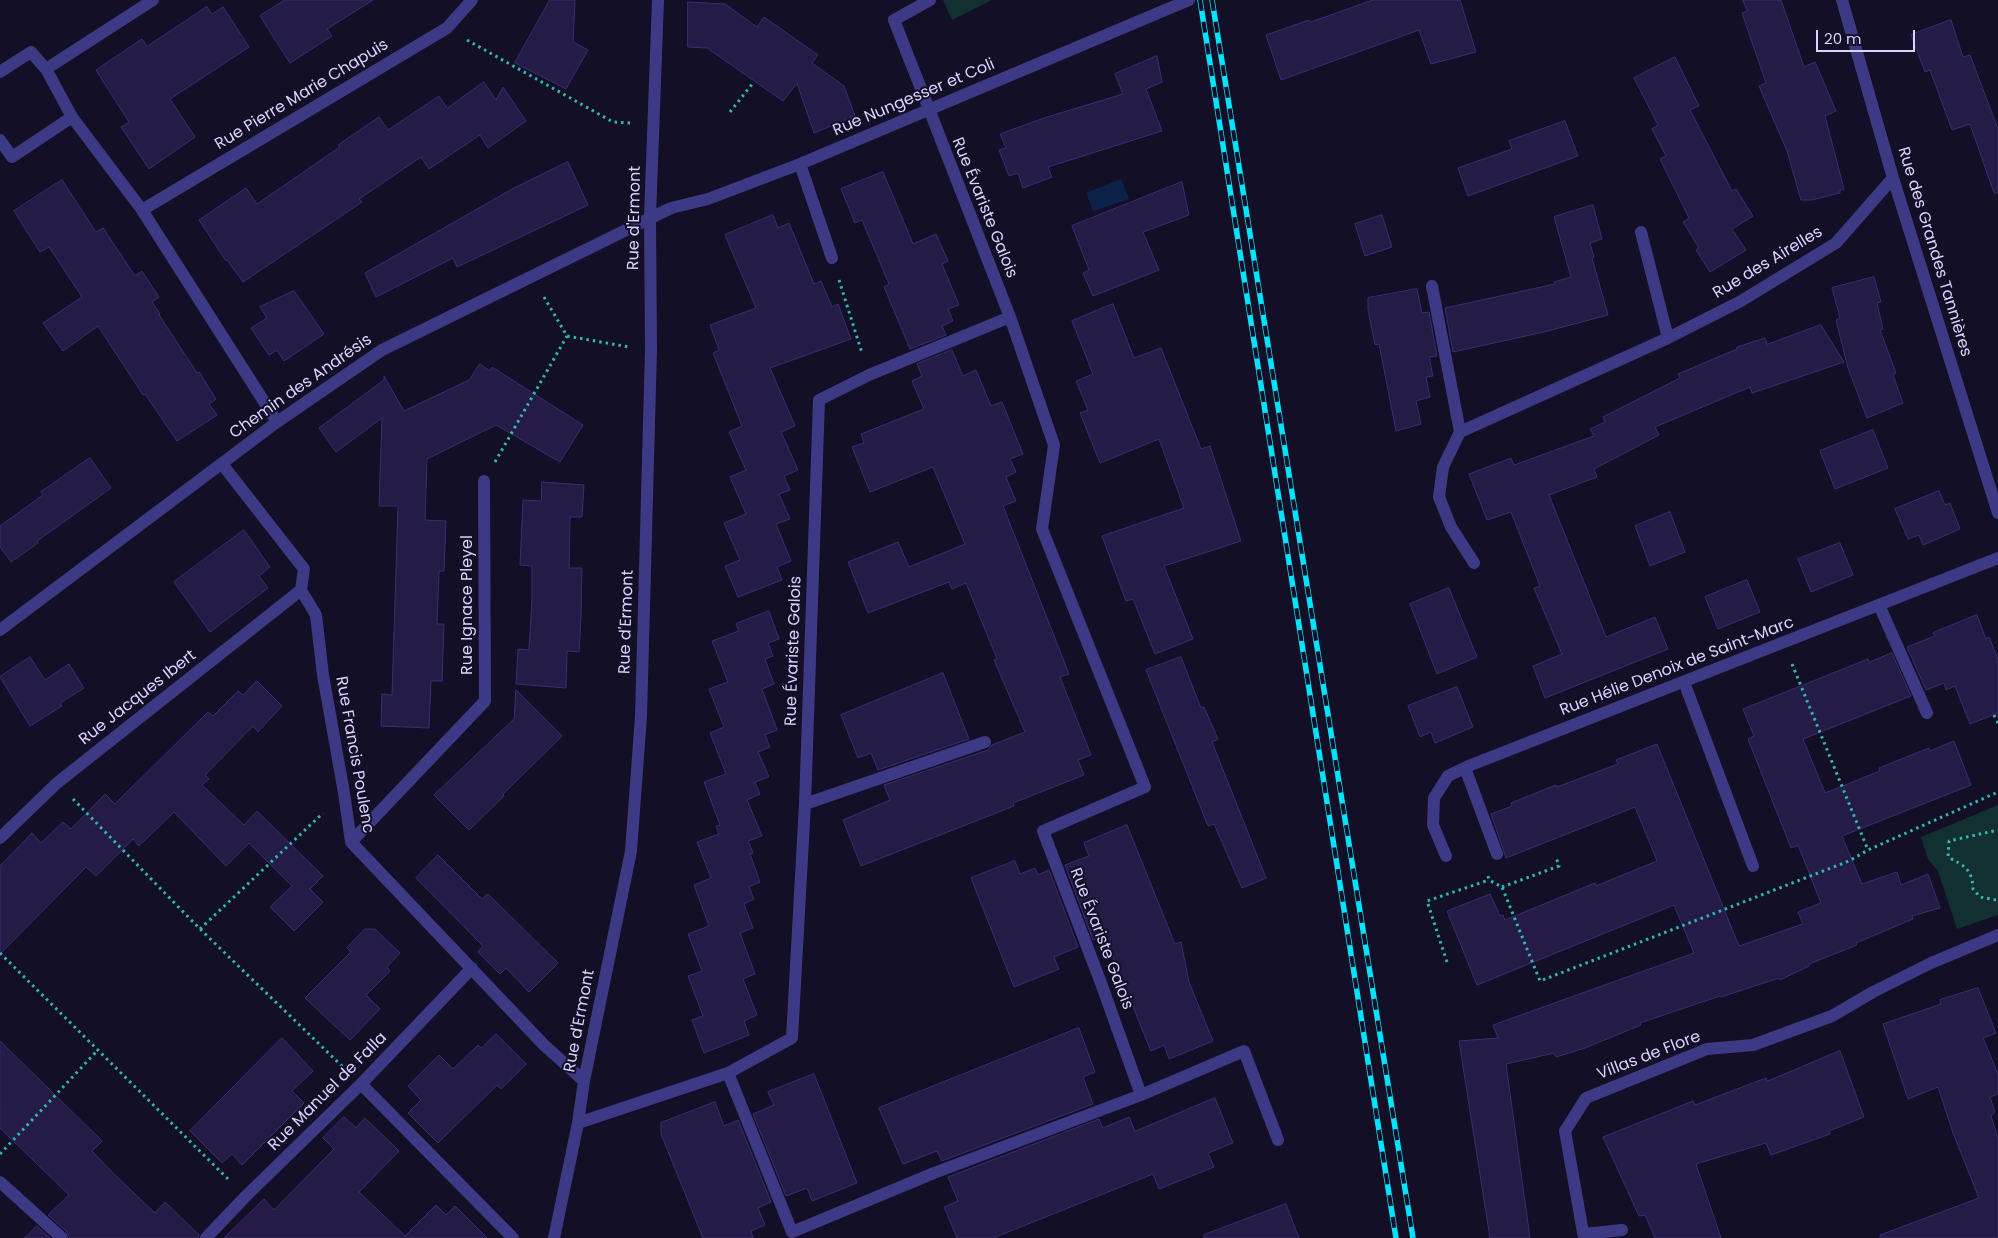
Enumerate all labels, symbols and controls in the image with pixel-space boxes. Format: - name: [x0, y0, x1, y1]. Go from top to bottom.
- scale bar: [1818, 20, 1917, 52]
- text: 20 m: [1824, 28, 1862, 49]
- street label: Rue Pierre Marie Chapuis: [212, 36, 392, 154]
- street label: Rue Nungesser et Coli: [830, 55, 998, 141]
- street label: Rue Évariste Galois: [947, 135, 1021, 281]
- street label: Rue des Grandes Tannières: [1893, 145, 1975, 359]
- street label: Rue d'Ermont: [624, 166, 646, 270]
- street label: Rue des Airelles: [1710, 223, 1826, 303]
- street label: Chemin des Andrésis: [226, 331, 376, 443]
- street label: Rue Ignace Pleyel: [458, 535, 478, 675]
- street label: Rue d'Ermont: [616, 569, 638, 675]
- street label: Rue Évariste Galois: [782, 576, 806, 726]
- street label: Rue Hélie Denoix de Saint-Marc: [1557, 613, 1797, 721]
- street label: Rue Jacques Ibert: [76, 646, 200, 750]
- street label: Rue Francis Poulenc: [331, 675, 377, 835]
- street label: Rue Évariste Galois: [1065, 865, 1137, 1013]
- street label: Rue d'Ermont: [561, 968, 599, 1074]
- street label: Villas de Flore: [1595, 1027, 1703, 1085]
- street label: Rue Manuel de Falla: [265, 1029, 391, 1155]

